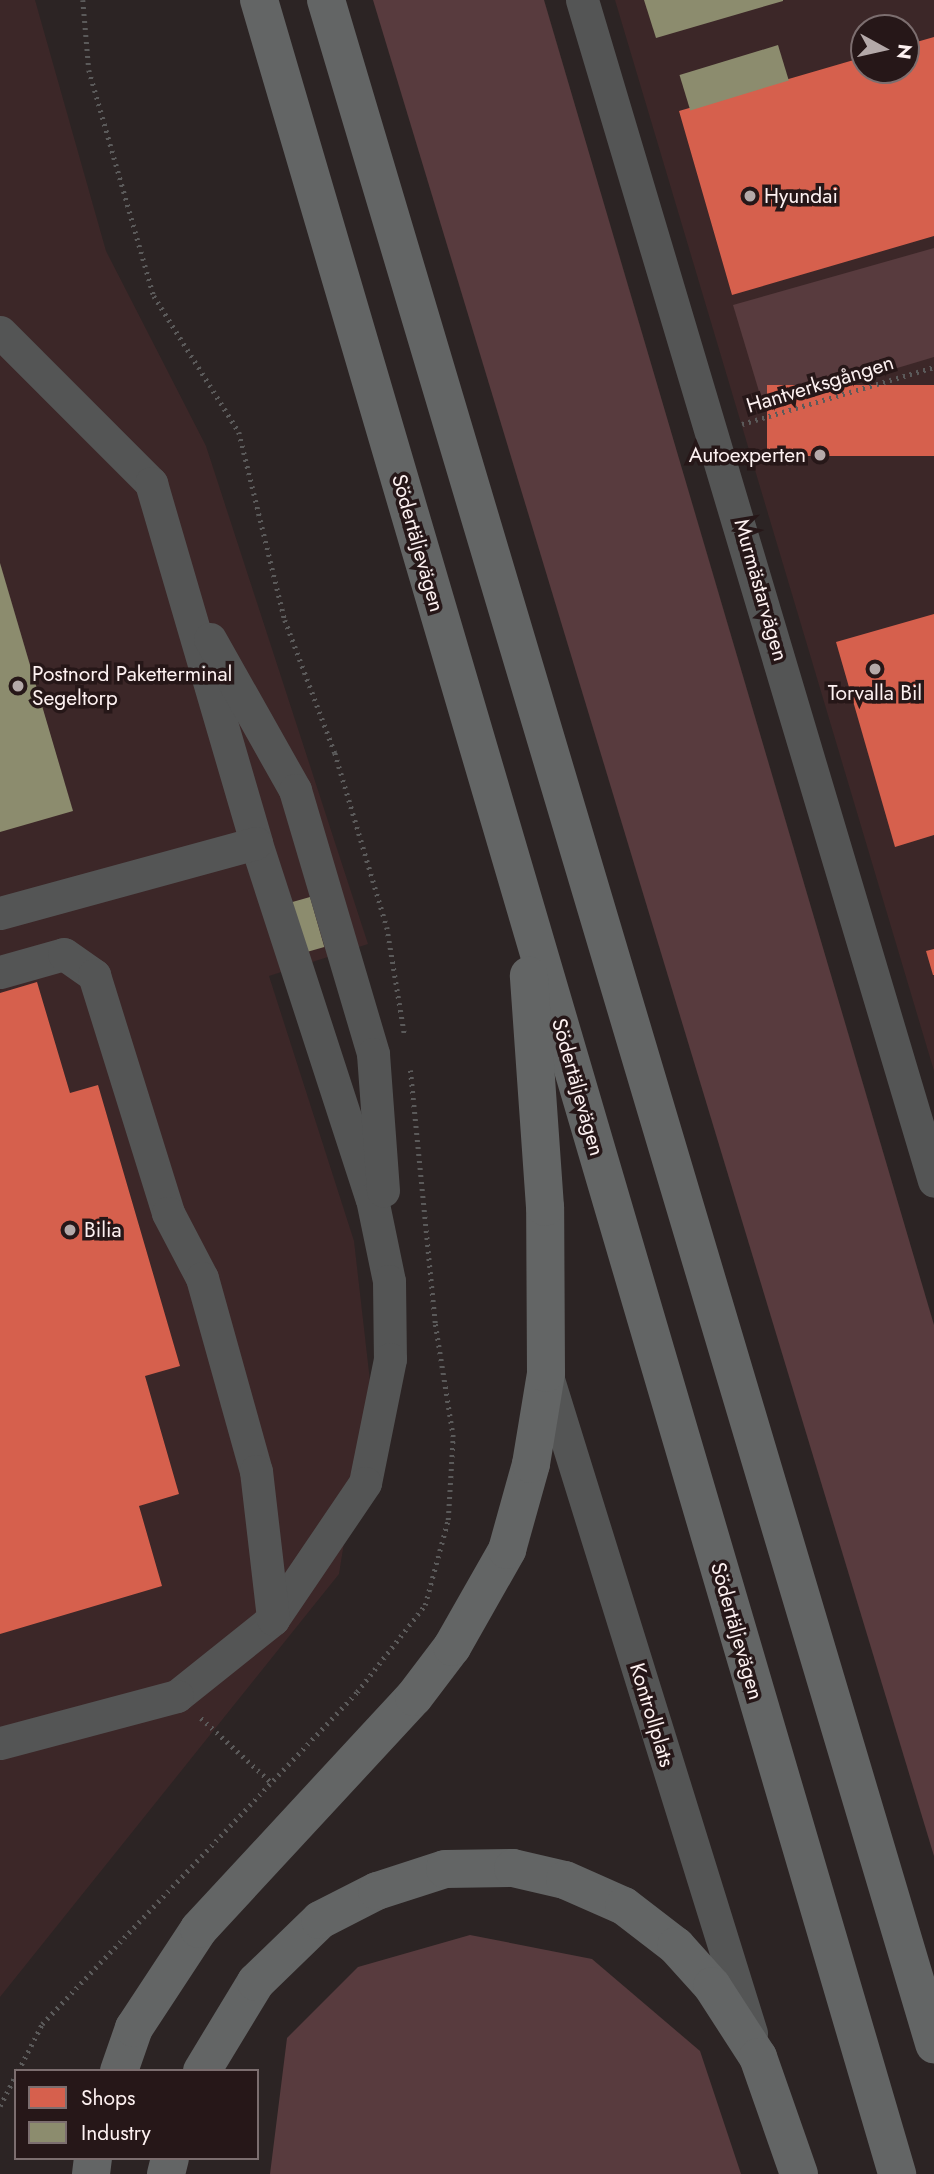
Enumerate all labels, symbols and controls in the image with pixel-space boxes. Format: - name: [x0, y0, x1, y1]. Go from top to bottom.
- north arrow: [850, 14, 920, 84]
- text: N: [890, 42, 919, 61]
- place label: Hyundai: [764, 183, 838, 209]
- marker: Hyundai: [742, 188, 758, 204]
- street label: Hantverksgången: [743, 350, 897, 418]
- place label: Autoexperten: [689, 442, 806, 468]
- marker: Autoexperten: [812, 447, 828, 463]
- street label: Södertäljevägen: [386, 471, 450, 615]
- street label: Murmästarvägen: [729, 516, 793, 664]
- place label: Postnord Paketterminal Segeltorp: [32, 661, 232, 711]
- marker: Torvalla Bil: [867, 661, 883, 677]
- marker: Postnord Paketterminal Segeltorp: [10, 678, 26, 694]
- place label: Torvalla Bil: [828, 680, 922, 706]
- street label: Södertäljevägen: [546, 1015, 610, 1159]
- place label: Bilia: [84, 1217, 122, 1243]
- marker: Bilia: [62, 1222, 78, 1238]
- street label: Södertäljevägen: [705, 1559, 769, 1703]
- street label: Kontrollplats: [624, 1660, 680, 1770]
- legend: [14, 2069, 259, 2160]
- text: Shops: [81, 2083, 135, 2113]
- text: Industry: [81, 2118, 151, 2148]

